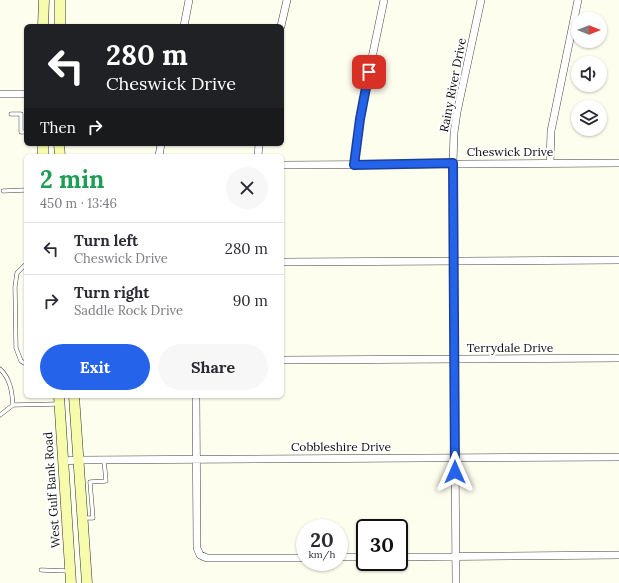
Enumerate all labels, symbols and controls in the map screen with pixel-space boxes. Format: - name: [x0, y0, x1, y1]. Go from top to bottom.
- north arrow: [571, 12, 607, 48]
- map controls: [571, 12, 607, 136]
- street label: Rainy River Drive: [436, 36, 469, 133]
- text: 280 m: [106, 37, 188, 73]
- icon: left: [40, 40, 92, 92]
- pin: [352, 55, 386, 89]
- button: sound: [571, 56, 607, 92]
- icon: arrive: [358, 61, 380, 83]
- text: Cheswick Drive: [106, 72, 236, 95]
- button: layers: [571, 100, 607, 136]
- icon: right: [84, 116, 106, 138]
- text: Then: [40, 118, 76, 137]
- street label: Cheswick Drive: [467, 144, 554, 159]
- text: 2 min: [40, 164, 104, 195]
- button: close: [226, 167, 268, 209]
- text: 450 m · 13:46: [40, 195, 117, 212]
- text: Turn left: [74, 231, 138, 250]
- icon: left: [40, 238, 62, 260]
- text: 280 m: [225, 239, 268, 258]
- text: Cheswick Drive: [74, 250, 168, 267]
- text: Turn right: [74, 283, 150, 302]
- icon: right: [40, 290, 62, 312]
- text: 90 m: [233, 291, 268, 310]
- text: Saddle Rock Drive: [74, 302, 183, 319]
- street label: Terrydale Drive: [467, 340, 554, 355]
- button: Exit: [40, 344, 150, 390]
- button: Share: [158, 344, 268, 390]
- street label: West Gulf Bank Road: [40, 431, 63, 549]
- street label: Cobbleshire Drive: [291, 439, 392, 454]
- position arrow: [434, 451, 476, 493]
- speed limit sign: 30: [356, 519, 408, 571]
- text: 20: [310, 527, 334, 552]
- text: km/h: [308, 548, 336, 561]

